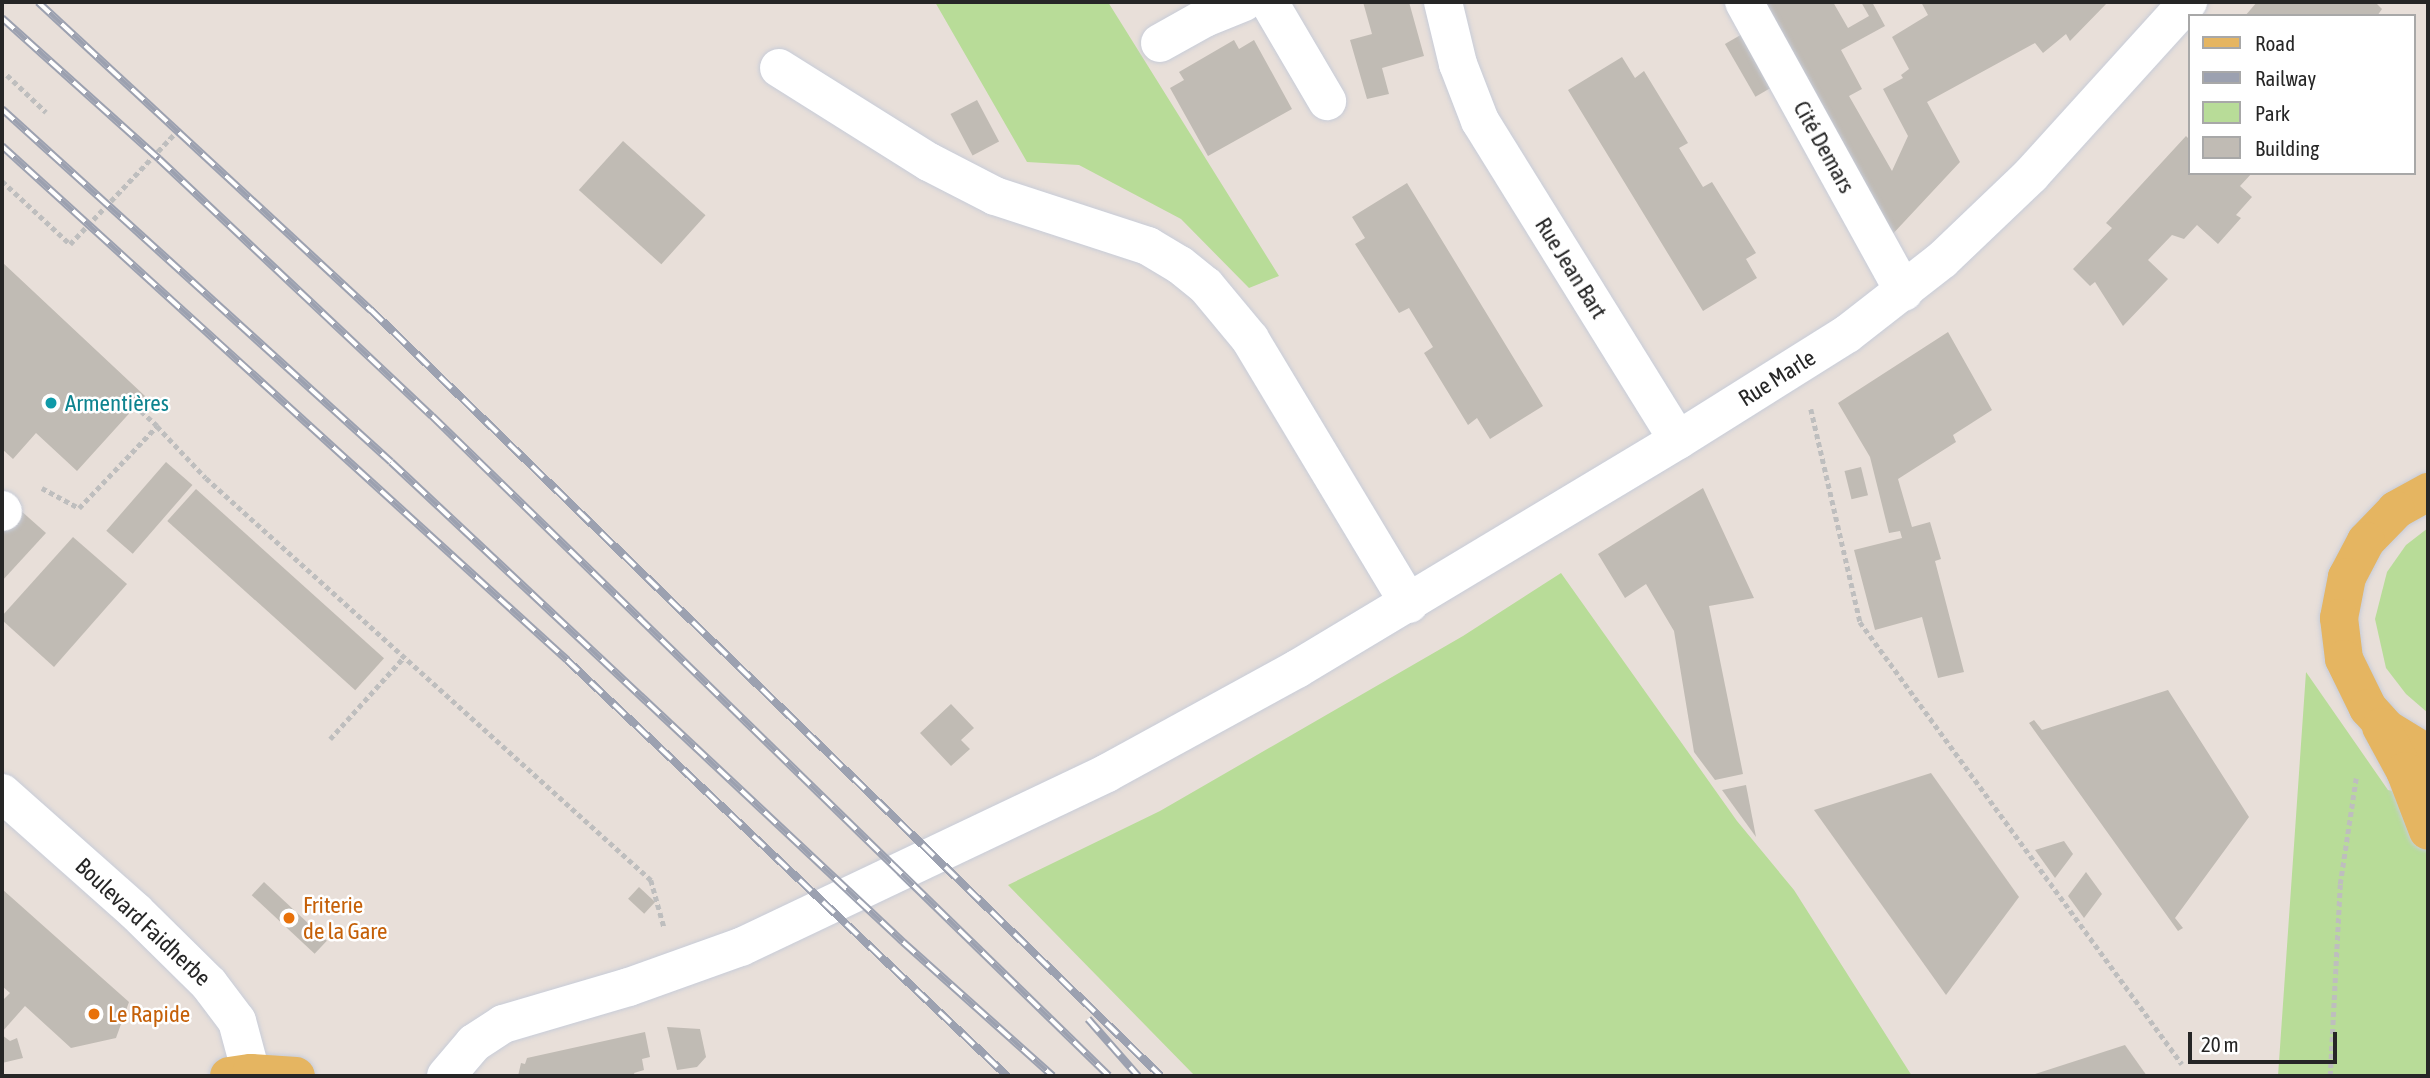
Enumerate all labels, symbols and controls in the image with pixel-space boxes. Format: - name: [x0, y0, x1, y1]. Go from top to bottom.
- legend: [2188, 14, 2416, 175]
- text: Road: [2255, 31, 2295, 55]
- text: Railway: [2255, 66, 2316, 90]
- street label: Cité Demars: [1787, 96, 1861, 198]
- text: Park: [2255, 101, 2290, 125]
- text: Building: [2255, 136, 2319, 160]
- street label: Rue Jean Bart: [1529, 212, 1613, 324]
- street label: Rue Marle: [1733, 344, 1821, 412]
- place label: Armentières: [65, 389, 169, 417]
- marker: Armentières: [43, 395, 59, 411]
- street label: Boulevard Faidherbe: [70, 852, 216, 992]
- place label: Friterie de la Gare: [303, 891, 388, 945]
- marker: Friterie de la Gare: [281, 910, 297, 926]
- place label: Le Rapide: [108, 1000, 190, 1028]
- marker: Le Rapide: [86, 1006, 102, 1022]
- scale bar: [2192, 1018, 2341, 1062]
- text: 20 m: [2201, 1032, 2239, 1056]

